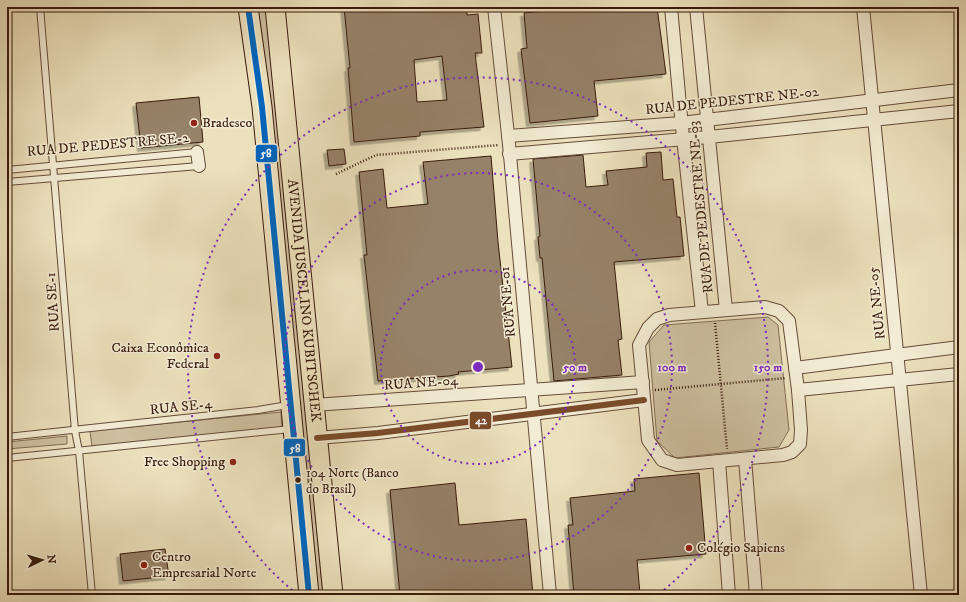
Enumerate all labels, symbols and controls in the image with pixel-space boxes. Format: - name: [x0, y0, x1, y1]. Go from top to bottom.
- street label: RUA DE PEDESTRE NE-02: [644, 83, 820, 119]
- place label: Bradesco: [202, 114, 252, 132]
- marker: Bradesco: [189, 118, 199, 128]
- street label: RUA DE PEDESTRE NE-03: [685, 120, 717, 294]
- street label: RUA DE PEDESTRE SE-2: [26, 129, 190, 161]
- line badge: 58: [255, 144, 278, 163]
- text: 58: [260, 147, 272, 161]
- street label: AVENIDA JUSCELINO KUBITSCHEK: [283, 178, 325, 423]
- street label: RUA NE-01: [496, 266, 520, 338]
- street label: RUA NE-05: [864, 266, 890, 340]
- street label: RUA SE-1: [42, 272, 64, 332]
- place label: Caixa Econômica Federal: [111, 339, 210, 373]
- marker: Caixa Econômica Federal: [212, 351, 222, 361]
- centre of rings: [471, 360, 485, 374]
- text: 50 m: [562, 360, 587, 375]
- text: 100 m: [658, 360, 686, 375]
- text: 150 m: [754, 360, 782, 375]
- street label: RUA NE-04: [383, 371, 460, 395]
- street label: RUA SE-4: [149, 395, 214, 419]
- line badge: 42: [469, 411, 492, 430]
- text: 42: [474, 414, 487, 428]
- line badge: 58: [283, 438, 306, 457]
- text: 58: [289, 442, 301, 456]
- place label: Free Shopping: [144, 453, 225, 471]
- marker: Free Shopping: [228, 457, 238, 467]
- place label: 104 Norte (Banco do Brasil): [306, 465, 399, 497]
- marker: 104 Norte (Banco do Brasil): [293, 475, 303, 485]
- place label: Colégio Sapiens: [697, 539, 785, 557]
- north arrow: [22, 540, 62, 580]
- marker: Colégio Sapiens: [684, 543, 694, 553]
- place label: Centro Empresarial Norte: [152, 548, 257, 582]
- text: N: [44, 554, 58, 564]
- marker: Centro Empresarial Norte: [139, 560, 149, 570]

